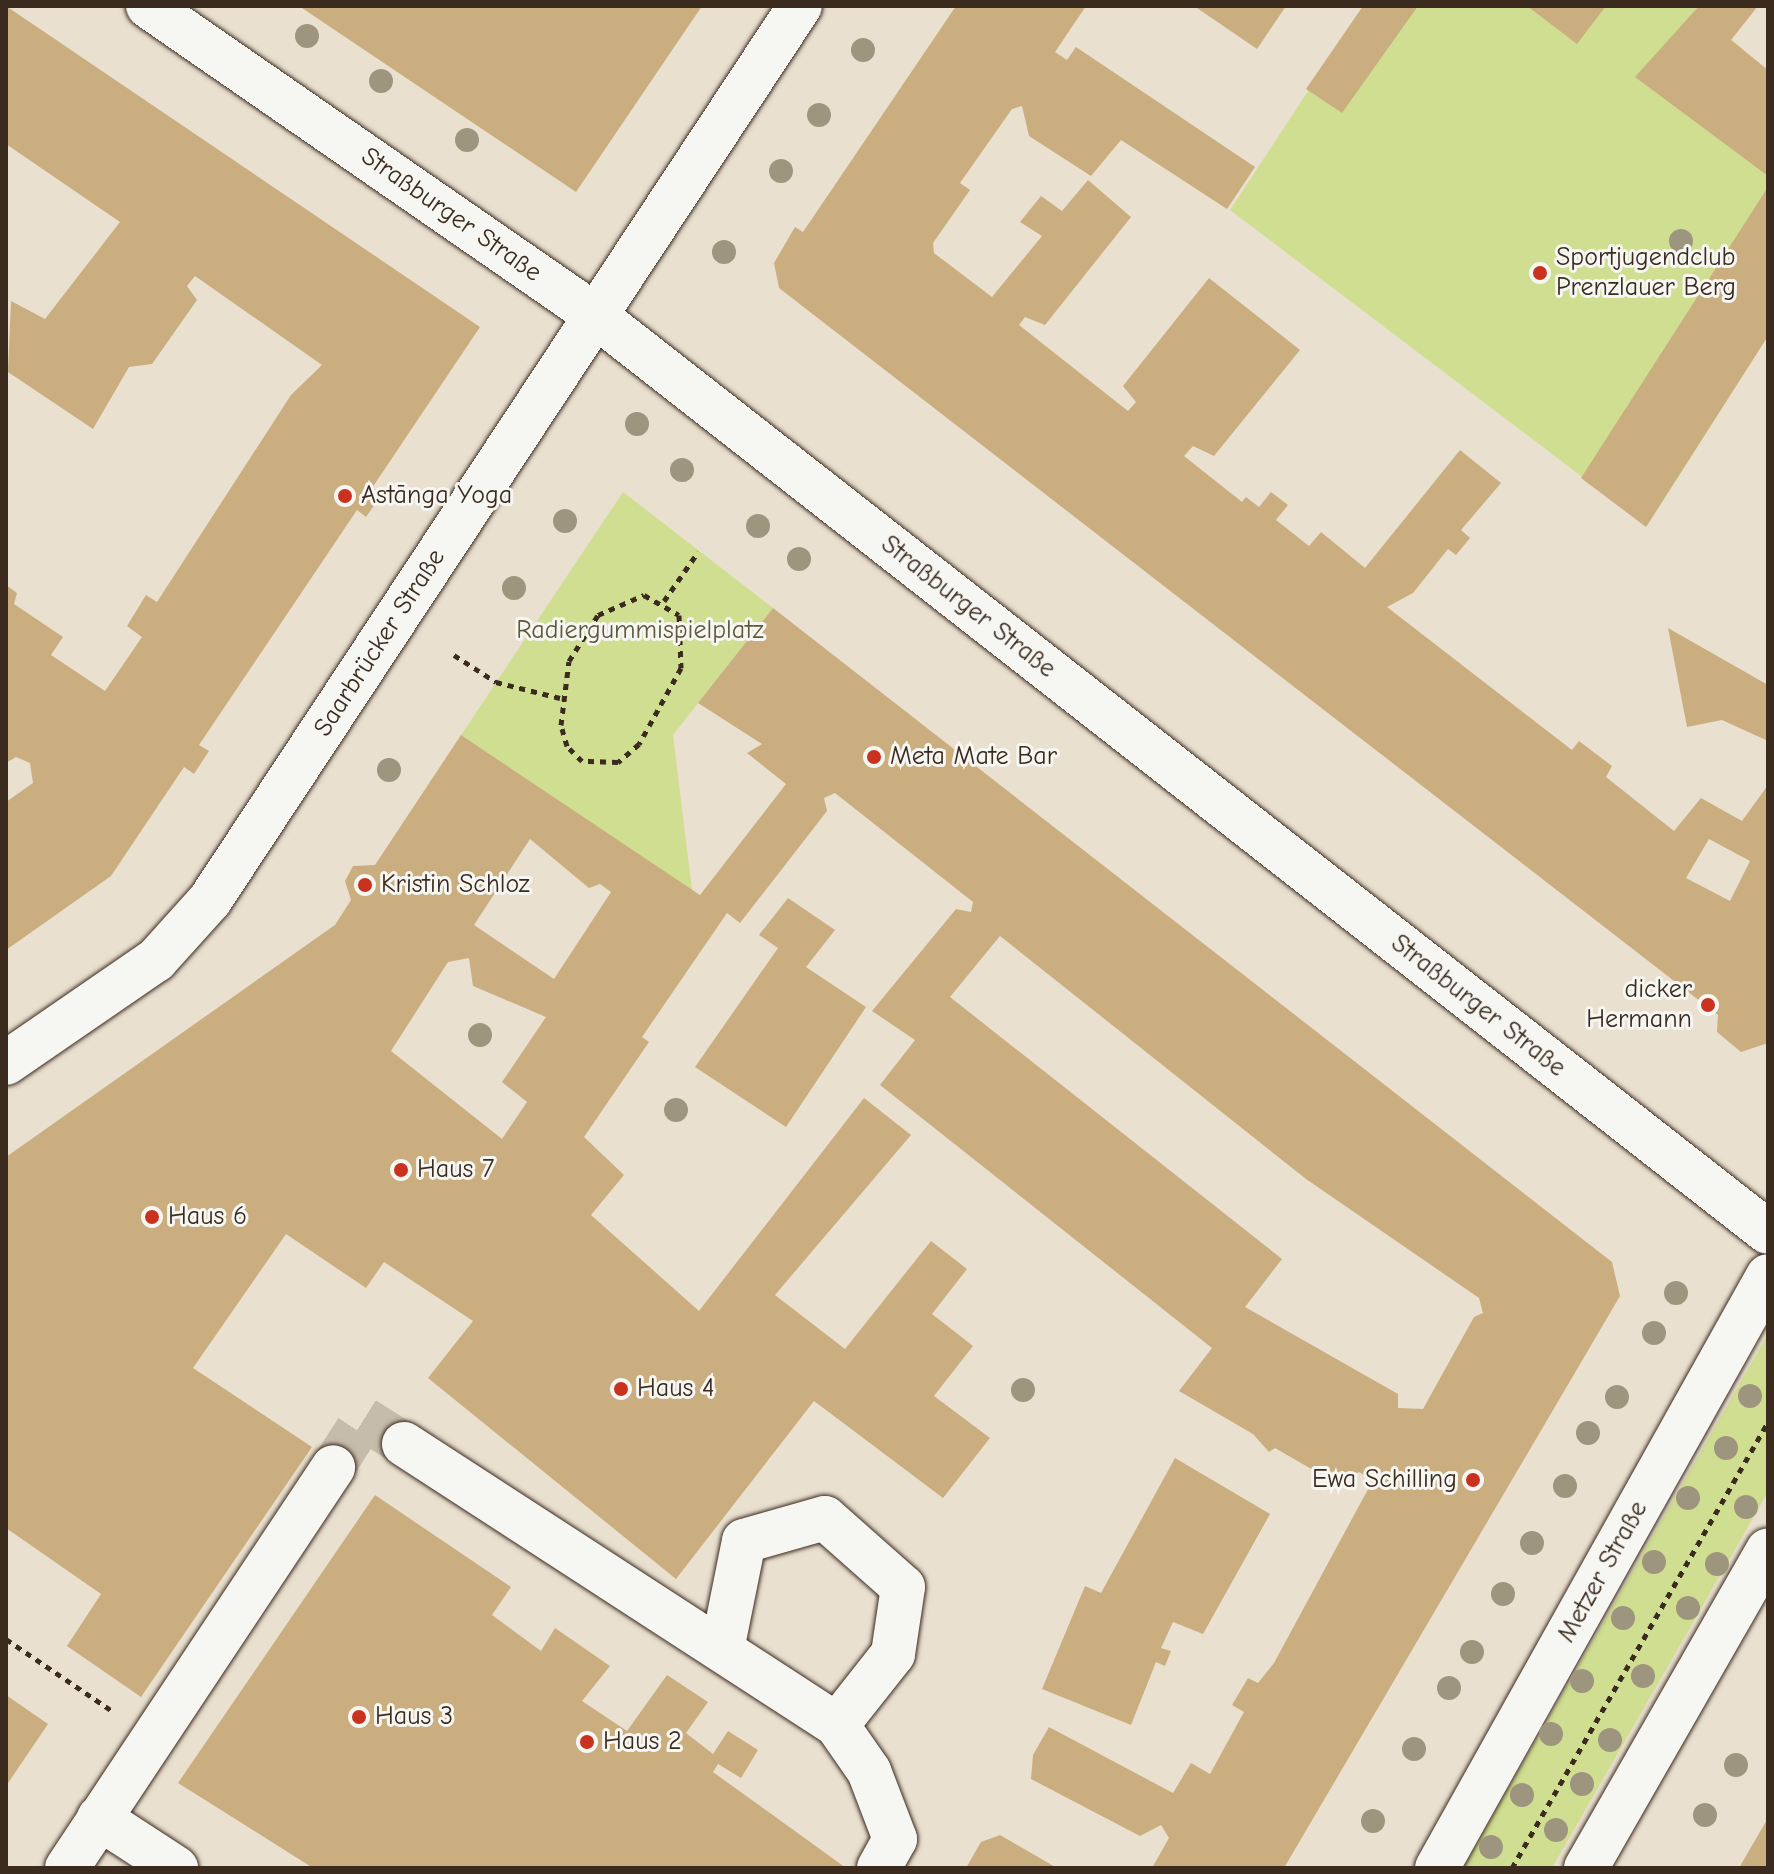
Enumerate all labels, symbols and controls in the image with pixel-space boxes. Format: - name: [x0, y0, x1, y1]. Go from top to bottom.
- street label: Straßburger Straße: [355, 141, 547, 289]
- place label: Sportjugendclub Prenzlauer Berg: [1556, 242, 1736, 304]
- marker: Sportjugendclub Prenzlauer Berg: [1531, 264, 1549, 282]
- place label: Astānga Yoga: [361, 480, 512, 512]
- marker: Astānga Yoga: [336, 487, 354, 505]
- street label: Straßburger Straße: [874, 529, 1062, 685]
- street label: Saarbrücker Straße: [308, 543, 452, 743]
- park label: Radiergummispielplatz: [516, 615, 764, 647]
- place label: Meta Mate Bar: [890, 741, 1057, 773]
- marker: Meta Mate Bar: [865, 748, 883, 766]
- place label: Kristin Schloz: [381, 869, 530, 901]
- marker: Kristin Schloz: [356, 876, 374, 894]
- street label: Straßburger Straße: [1384, 928, 1572, 1084]
- place label: dicker Hermann: [1586, 974, 1692, 1036]
- marker: dicker Hermann: [1699, 996, 1717, 1014]
- place label: Haus 7: [417, 1154, 494, 1186]
- marker: Haus 7: [392, 1161, 410, 1179]
- place label: Haus 6: [168, 1201, 247, 1233]
- marker: Haus 6: [143, 1208, 161, 1226]
- place label: Haus 4: [637, 1373, 715, 1405]
- marker: Haus 4: [612, 1380, 630, 1398]
- place label: Ewa Schilling: [1312, 1464, 1457, 1496]
- marker: Ewa Schilling: [1464, 1471, 1482, 1489]
- street label: Metzer Straße: [1551, 1496, 1655, 1648]
- place label: Haus 3: [375, 1701, 453, 1733]
- marker: Haus 3: [350, 1708, 368, 1726]
- place label: Haus 2: [603, 1726, 682, 1758]
- marker: Haus 2: [578, 1733, 596, 1751]

